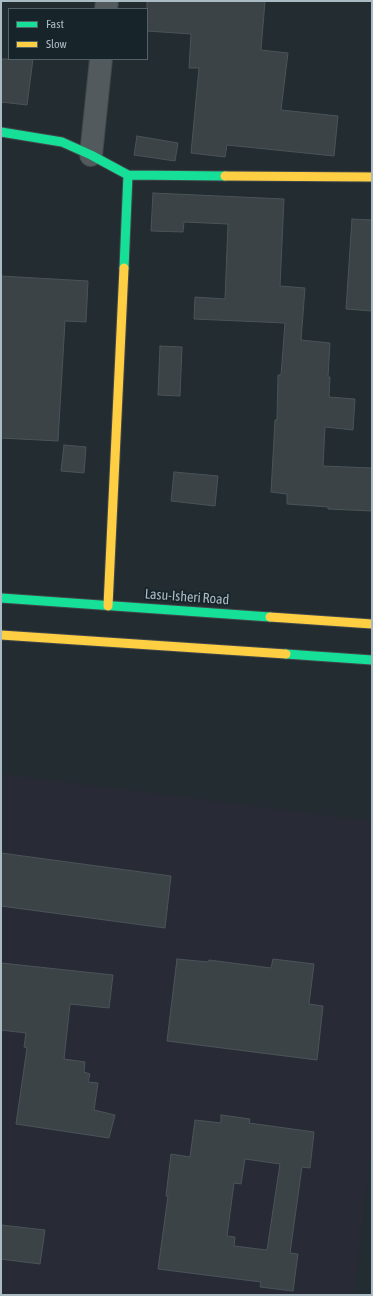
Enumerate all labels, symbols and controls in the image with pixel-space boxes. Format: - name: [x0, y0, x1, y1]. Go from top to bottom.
- legend: [8, 8, 148, 60]
- text: Fast: [46, 17, 64, 31]
- text: Slow: [46, 37, 67, 51]
- street label: Lasu-Isheri Road: [144, 586, 230, 608]

